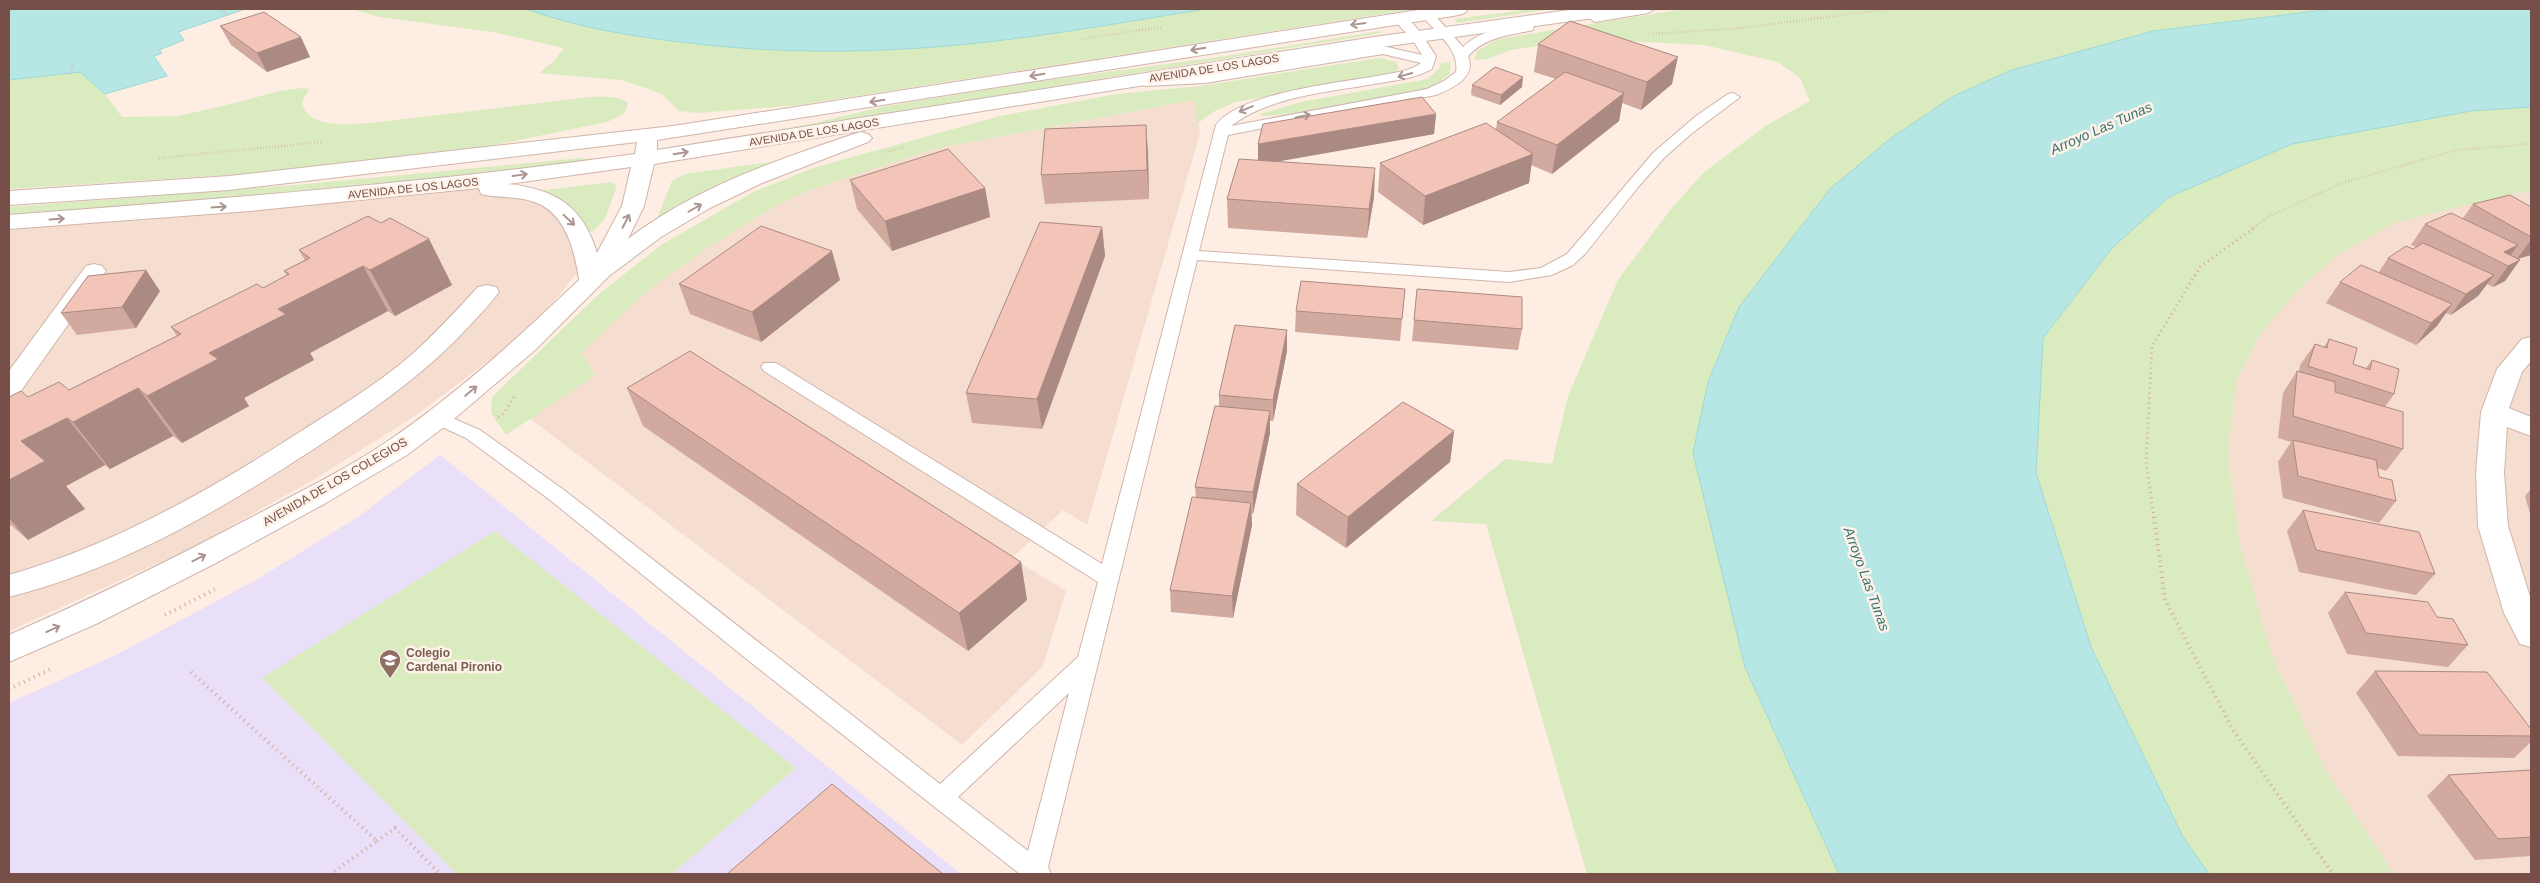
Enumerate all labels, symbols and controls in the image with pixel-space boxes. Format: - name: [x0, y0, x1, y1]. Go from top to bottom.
- one-way arrow: [1351, 19, 1367, 29]
- one-way arrow: [1190, 45, 1206, 55]
- street label: AVENIDA DE LOS LAGOS: [1148, 52, 1280, 84]
- one-way arrow: [1030, 70, 1046, 80]
- one-way arrow: [1397, 71, 1413, 80]
- one-way arrow: [869, 96, 885, 106]
- water label: Arroyo Las Tunas: [2047, 98, 2154, 158]
- one-way arrow: [1239, 105, 1254, 114]
- one-way arrow: [1295, 111, 1311, 121]
- street label: AVENIDA DE LOS LAGOS: [748, 116, 880, 148]
- one-way arrow: [673, 148, 689, 158]
- one-way arrow: [512, 170, 528, 180]
- street label: AVENIDA DE LOS LAGOS: [347, 175, 479, 201]
- one-way arrow: [211, 202, 227, 211]
- one-way arrow: [688, 203, 703, 213]
- one-way arrow: [49, 214, 65, 224]
- one-way arrow: [563, 214, 576, 226]
- one-way arrow: [622, 214, 631, 229]
- one-way arrow: [465, 385, 478, 396]
- street label: AVENIDA DE LOS COLEGIOS: [260, 435, 410, 529]
- water label: Arroyo Las Tunas: [1840, 524, 1893, 633]
- one-way arrow: [192, 553, 207, 563]
- one-way arrow: [45, 623, 60, 633]
- place label: Colegio Cardenal Pironio: [406, 646, 502, 674]
- school or university icon: Colegio Cardenal Pironio: [378, 648, 402, 679]

